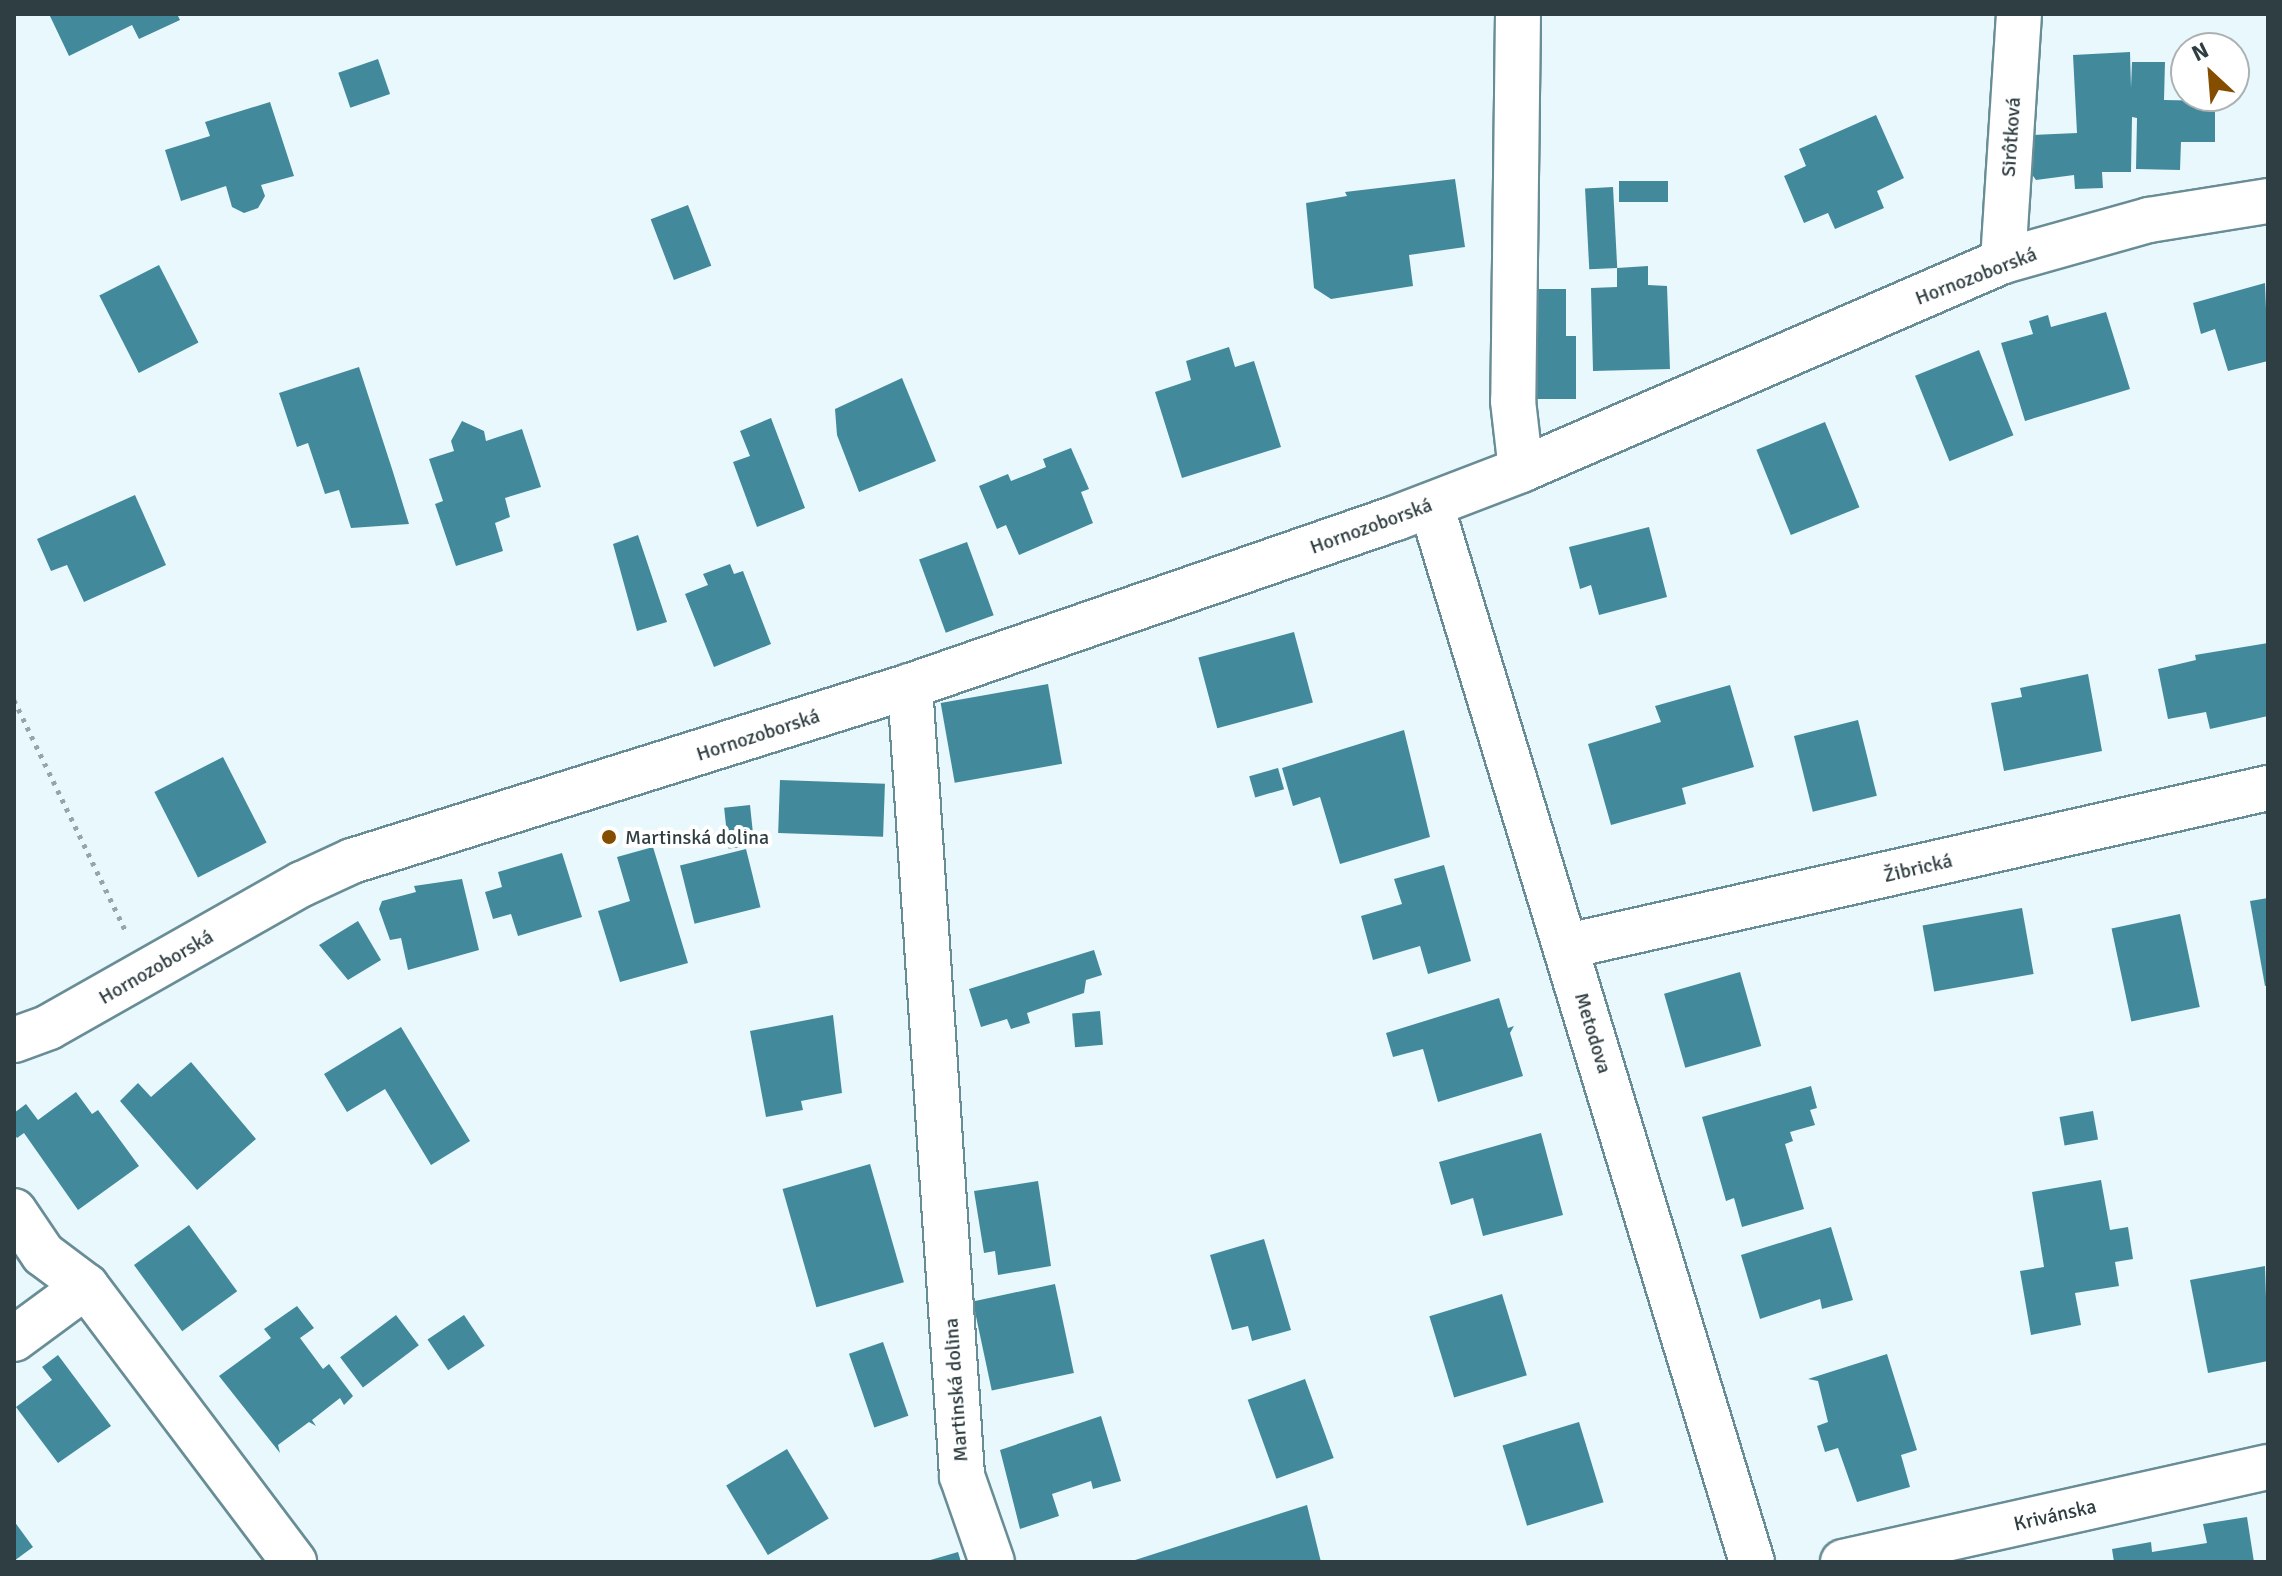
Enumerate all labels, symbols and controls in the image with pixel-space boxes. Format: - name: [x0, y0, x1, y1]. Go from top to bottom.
- north arrow: [2170, 32, 2250, 112]
- text: N: [2187, 36, 2213, 67]
- street label: Sirôtková: [1996, 96, 2026, 178]
- street label: Hornozoborská: [1912, 242, 2040, 310]
- street label: Hornozoborská: [1307, 493, 1435, 559]
- street label: Hornozoborská: [693, 704, 823, 766]
- place label: Martinská dolina: [625, 825, 769, 849]
- marker: Martinská dolina: [600, 828, 618, 846]
- street label: Žibrická: [1881, 848, 1955, 888]
- street label: Hornozoborská: [94, 924, 218, 1010]
- street label: Metodova: [1569, 990, 1617, 1076]
- street label: Martinská dolina: [939, 1317, 973, 1463]
- street label: Krivánska: [2011, 1494, 2099, 1536]

